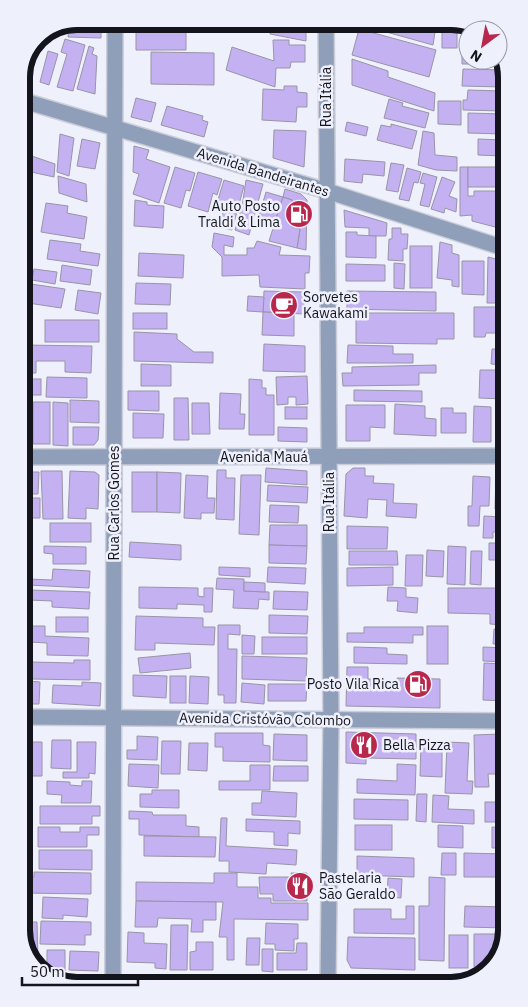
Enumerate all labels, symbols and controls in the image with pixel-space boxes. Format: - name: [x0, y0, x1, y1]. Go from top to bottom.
- north arrow: [458, 20, 508, 70]
- text: N: [467, 46, 485, 66]
- street label: Rua Itália: [317, 66, 335, 127]
- street label: Avenida Bandeirantes: [195, 143, 331, 201]
- place label: Auto Posto Traldi & Lima: [198, 197, 281, 231]
- fuel station icon: Auto Posto Traldi & Lima: [284, 199, 314, 229]
- place label: Sorvetes Kawakami: [303, 288, 368, 322]
- cafe icon: Sorvetes Kawakami: [269, 290, 299, 320]
- street label: Rua Carlos Gomes: [105, 445, 123, 561]
- street label: Avenida Mauá: [220, 448, 308, 466]
- street label: Rua Itália: [320, 471, 338, 532]
- fuel station icon: Posto Vila Rica: [403, 669, 433, 699]
- place label: Posto Vila Rica: [307, 675, 400, 693]
- street label: Avenida Cristóvão Colombo: [179, 709, 351, 730]
- restaurant icon: Bella Pizza: [349, 730, 379, 760]
- place label: Bella Pizza: [383, 736, 451, 754]
- place label: Pastelaria São Geraldo: [319, 869, 396, 903]
- restaurant icon: Pastelaria São Geraldo: [285, 871, 315, 901]
- scale bar: [22, 954, 139, 986]
- text: 50 m: [30, 962, 65, 981]

